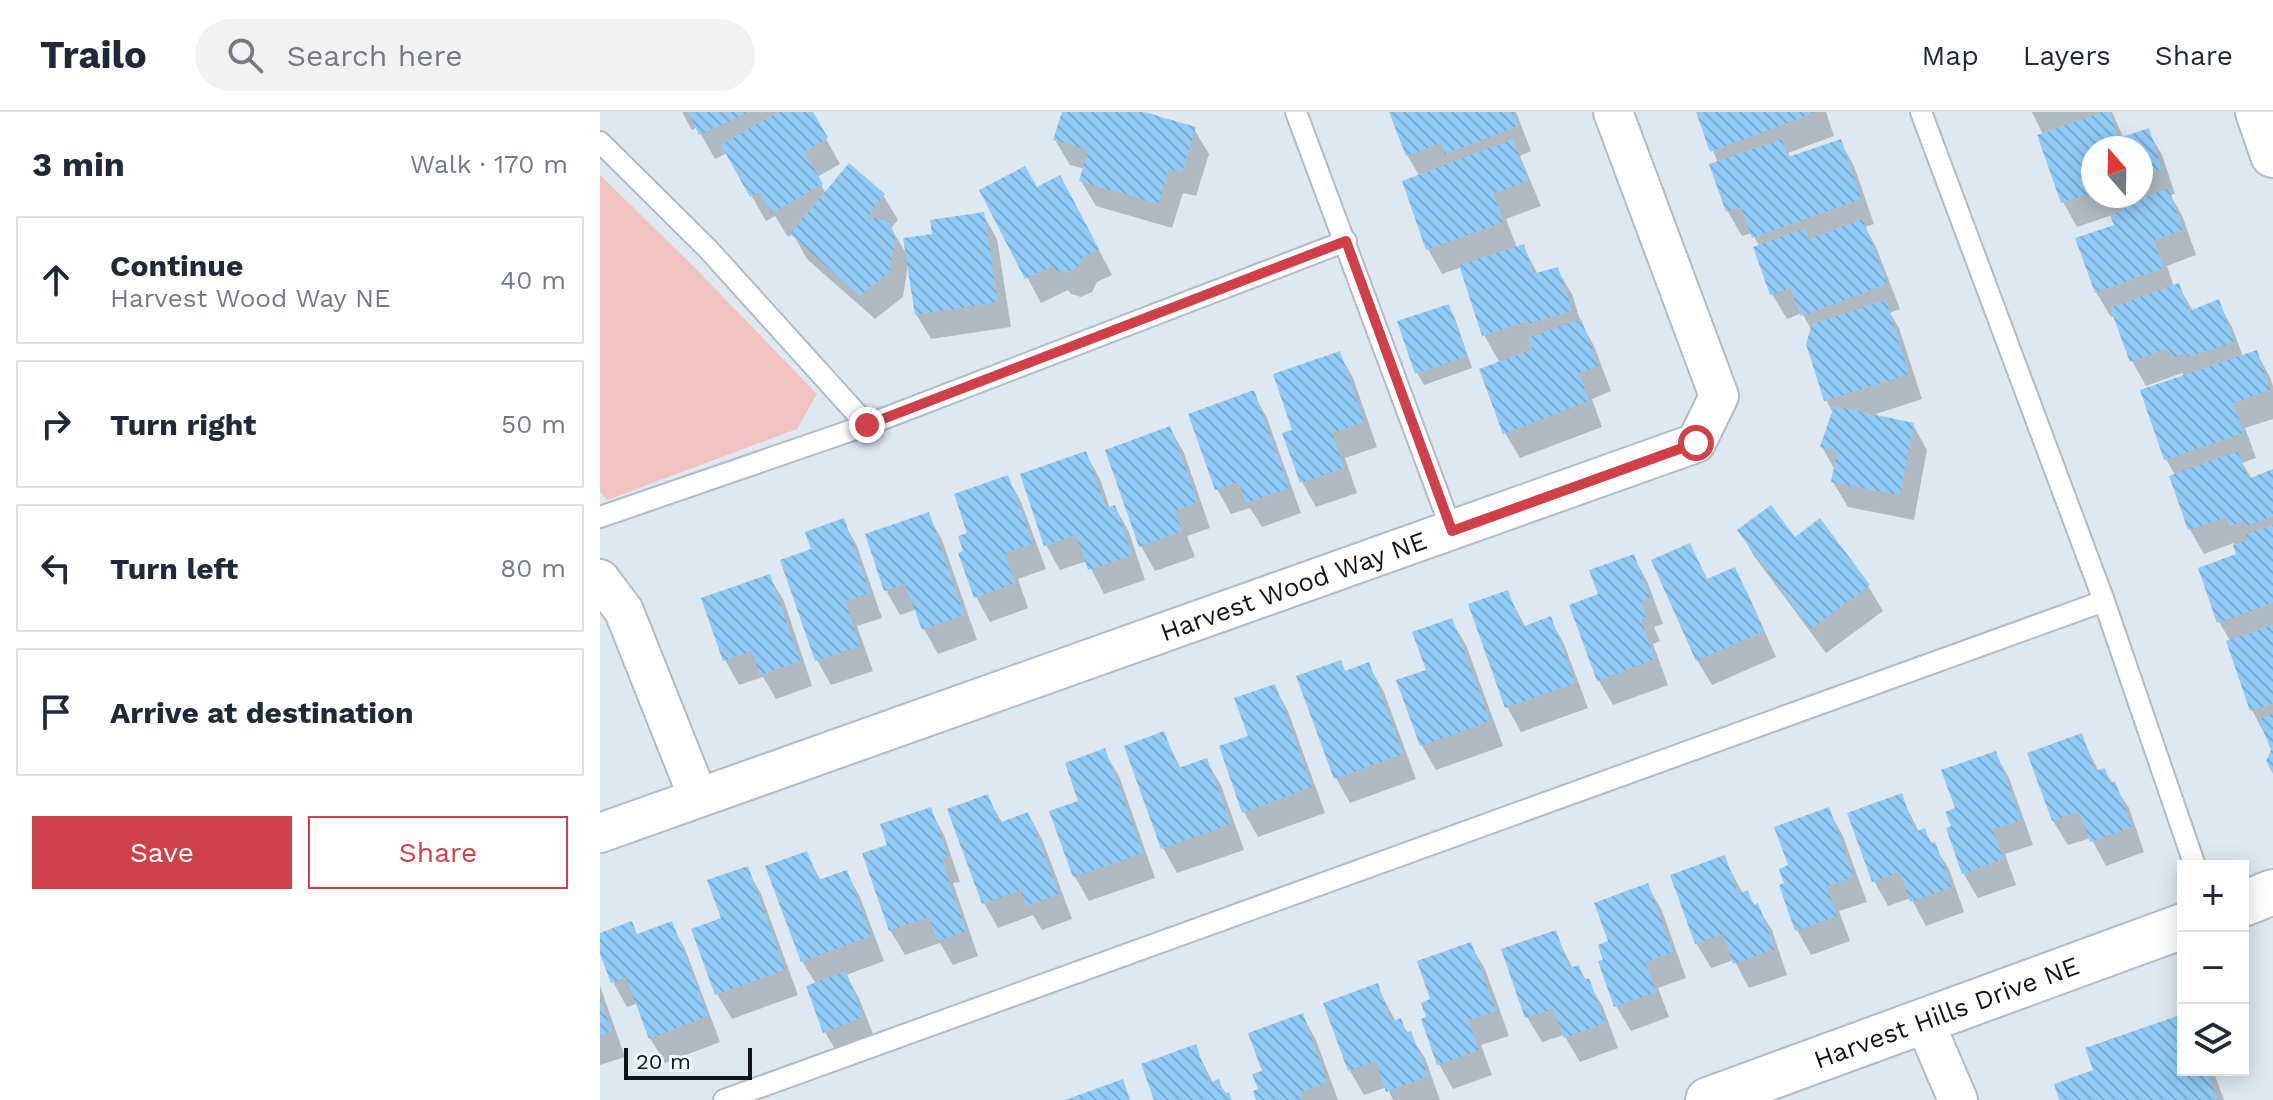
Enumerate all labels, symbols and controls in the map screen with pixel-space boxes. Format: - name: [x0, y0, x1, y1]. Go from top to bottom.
- search box: [195, 19, 755, 91]
- text: Trailo: [40, 33, 147, 77]
- icon: search: [223, 33, 267, 77]
- text: Search here: [287, 38, 463, 73]
- text: Map: [1922, 39, 1979, 72]
- text: Layers: [2023, 39, 2111, 72]
- text: Share: [2155, 39, 2233, 72]
- north arrow: [2081, 136, 2153, 208]
- text: 3 min: [32, 144, 125, 184]
- text: Walk · 170 m: [410, 149, 568, 179]
- text: Continue: [110, 248, 243, 283]
- icon: ahead: [34, 258, 78, 302]
- text: 40 m: [500, 265, 566, 295]
- text: Harvest Wood Way NE: [110, 283, 391, 313]
- icon: right: [34, 402, 78, 446]
- text: Turn right: [110, 407, 256, 442]
- route end: [849, 407, 885, 443]
- text: 50 m: [501, 409, 566, 439]
- route start: [1678, 425, 1714, 461]
- street label: Harvest Wood Way NE: [1156, 525, 1431, 647]
- icon: left: [34, 546, 78, 590]
- text: Turn left: [110, 551, 238, 586]
- text: 80 m: [500, 553, 566, 583]
- icon: arrive: [34, 690, 78, 734]
- text: Arrive at destination: [110, 695, 414, 730]
- button: Save: [32, 816, 292, 889]
- button: Share: [308, 816, 568, 889]
- map controls: [2177, 860, 2249, 1076]
- button: +: [2177, 860, 2249, 932]
- button: −: [2177, 932, 2249, 1004]
- street label: Harvest Hills Drive NE: [1810, 950, 2083, 1075]
- button: layers: [2177, 1004, 2249, 1076]
- scale bar: [624, 1044, 752, 1080]
- text: 20 m: [636, 1049, 691, 1074]

